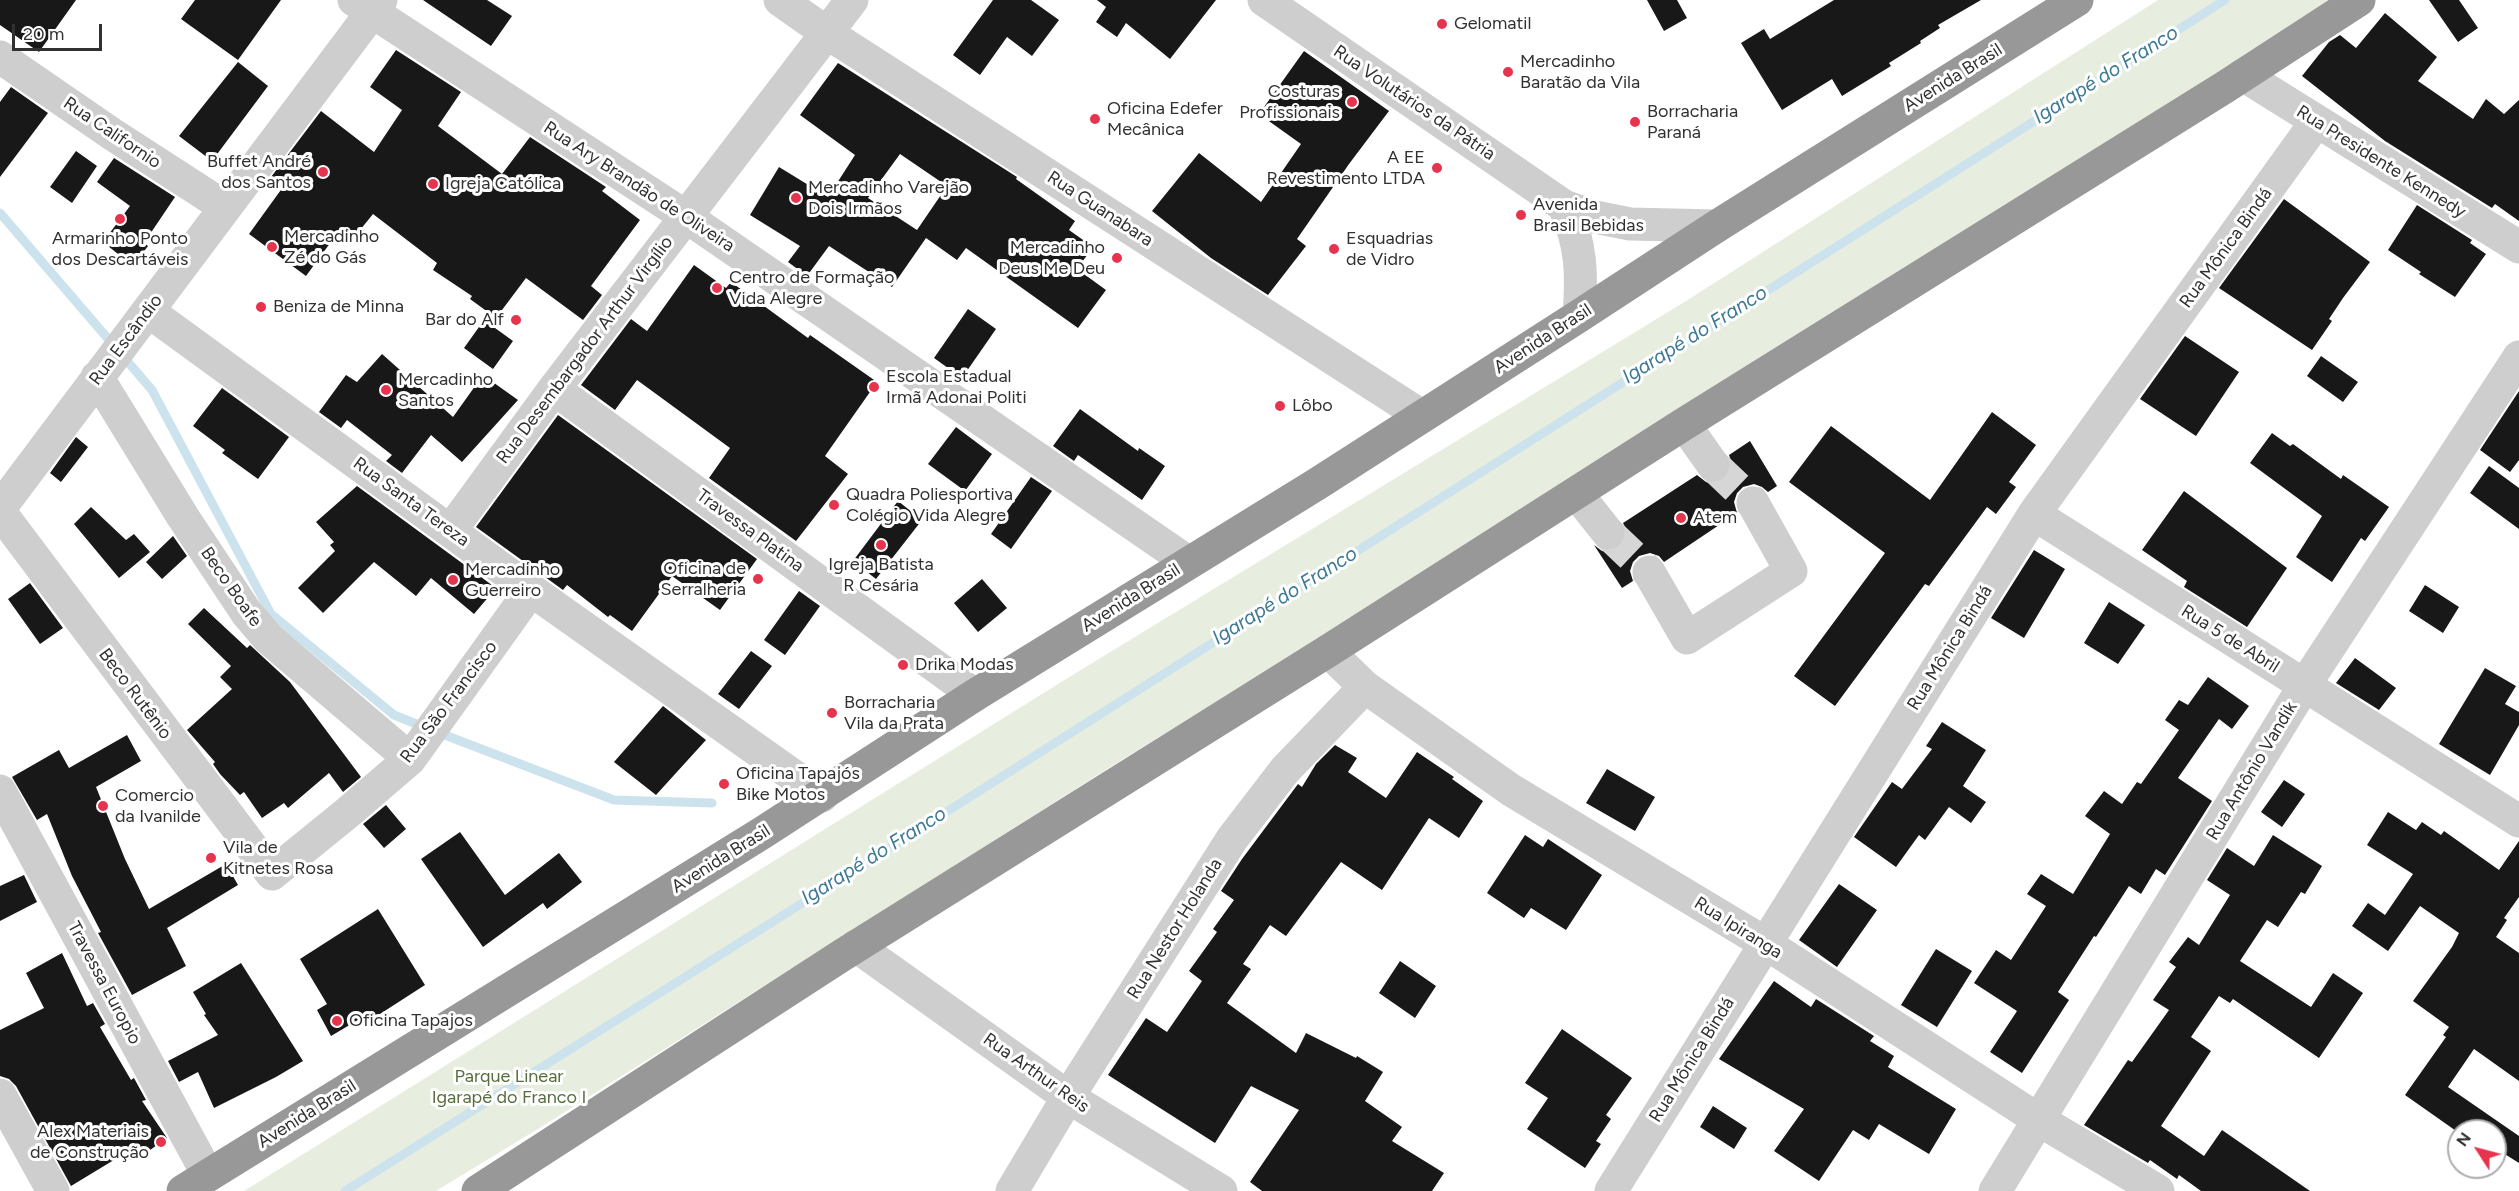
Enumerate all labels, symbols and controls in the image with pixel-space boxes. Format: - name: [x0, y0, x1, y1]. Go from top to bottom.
- scale bar: [15, 12, 105, 50]
- place label: Gelomatil: [1454, 13, 1531, 35]
- marker: Gelomatil: [1435, 17, 1449, 31]
- water label: Igarapé do Franco: [2029, 21, 2183, 129]
- text: 20 m: [23, 23, 64, 45]
- street label: Avenida Brasil: [1900, 39, 2006, 117]
- street label: Rua Volutários da Pátria: [1329, 41, 1499, 165]
- place label: Mercadinho Baratão da Vila: [1520, 51, 1640, 94]
- marker: Mercadinho Baratão da Vila: [1501, 65, 1515, 79]
- place label: Costuras Profissionais: [1239, 81, 1340, 124]
- street label: Rua Californio: [59, 92, 165, 174]
- marker: Costuras Profissionais: [1345, 95, 1359, 109]
- place label: Oficina Edefer Mecânica: [1107, 98, 1223, 140]
- place label: Borracharia Paraná: [1647, 101, 1738, 144]
- street label: Rua Presidente Kennedy: [2292, 101, 2470, 223]
- marker: Oficina Edefer Mecânica: [1088, 112, 1102, 126]
- marker: Borracharia Paraná: [1628, 115, 1642, 129]
- street label: Rua Ary Brandão de Oliveira: [539, 117, 739, 257]
- place label: A EE Revestimento LTDA: [1266, 147, 1425, 190]
- place label: Buffet André dos Santos: [207, 151, 311, 194]
- marker: A EE Revestimento LTDA: [1430, 161, 1444, 175]
- marker: Buffet André dos Santos: [316, 165, 330, 179]
- street label: Rua Guanabara: [1043, 167, 1157, 251]
- place label: Igreja Católica: [445, 173, 561, 195]
- marker: Igreja Católica: [426, 177, 440, 191]
- place label: Mercadinho Varejão Dois Irmãos: [808, 177, 969, 219]
- street label: Rua Mônica Bindá: [2175, 184, 2277, 312]
- marker: Mercadinho Varejão Dois Irmãos: [789, 191, 803, 205]
- place label: Avenida Brasil Bebidas: [1533, 194, 1644, 236]
- marker: Avenida Brasil Bebidas: [1514, 208, 1528, 222]
- marker: Armarinho Ponto dos Descartáveis: [113, 212, 127, 226]
- place label: Mercadinho Zé do Gás: [284, 226, 379, 268]
- place label: Armarinho Ponto dos Descartáveis: [52, 228, 188, 270]
- place label: Esquadrias de Vidro: [1346, 228, 1433, 270]
- street label: Rua Desembargador Arthur Virgílio: [492, 232, 678, 468]
- place label: Mercadinho Deus Me Deu: [998, 237, 1105, 280]
- marker: Mercadinho Zé do Gás: [265, 240, 279, 254]
- marker: Esquadrias de Vidro: [1327, 242, 1341, 256]
- marker: Mercadinho Deus Me Deu: [1110, 251, 1124, 265]
- place label: Centro de Formação Vida Alegre: [729, 267, 894, 310]
- marker: Centro de Formação Vida Alegre: [710, 281, 724, 295]
- water label: Igarapé do Franco: [1618, 281, 1772, 389]
- street label: Rua Escândio: [85, 290, 167, 390]
- place label: Beniza de Minna: [273, 296, 404, 318]
- street label: Avenida Brasil: [1490, 299, 1596, 379]
- marker: Beniza de Minna: [254, 300, 268, 314]
- place label: Bar do Alf: [425, 309, 504, 331]
- marker: Bar do Alf: [509, 313, 523, 327]
- place label: Escola Estadual Irmã Adonai Politi: [886, 366, 1027, 409]
- place label: Mercadinho Santos: [398, 369, 493, 412]
- marker: Escola Estadual Irmã Adonai Politi: [867, 380, 881, 394]
- marker: Mercadinho Santos: [379, 383, 393, 397]
- place label: Lôbo: [1292, 395, 1333, 417]
- marker: Lôbo: [1273, 399, 1287, 413]
- street label: Rua Santa Tereza: [349, 453, 473, 551]
- place label: Quadra Poliesportiva Colégio Vida Alegre: [846, 484, 1013, 526]
- street label: Travessa Platina: [692, 485, 808, 577]
- marker: Quadra Poliesportiva Colégio Vida Alegre: [827, 498, 841, 512]
- place label: Atem: [1693, 507, 1737, 529]
- marker: Atem: [1674, 511, 1688, 525]
- marker: Igreja Batista R Cesária: [874, 538, 888, 552]
- water label: Igarapé do Franco: [1208, 542, 1362, 650]
- street label: Beco Boafe: [196, 543, 266, 631]
- place label: Igreja Batista R Cesária: [828, 554, 934, 596]
- place label: Oficina de Serralheria: [661, 558, 746, 600]
- place label: Mercadinho Guerreiro: [465, 559, 560, 602]
- street label: Avenida Brasil: [1078, 559, 1184, 637]
- marker: Oficina de Serralheria: [751, 572, 765, 586]
- marker: Mercadinho Guerreiro: [446, 573, 460, 587]
- street label: Rua Mônica Bindá: [1903, 582, 1997, 714]
- street label: Rua 5 de Abril: [2177, 600, 2283, 678]
- street label: Rua São Francisco: [396, 637, 502, 767]
- street label: Beco Rutênio: [94, 644, 176, 744]
- place label: Drika Modas: [915, 654, 1014, 676]
- marker: Drika Modas: [896, 658, 910, 672]
- place label: Borracharia Vila da Prata: [844, 692, 944, 734]
- street label: Rua Antônio Vandik: [2202, 698, 2302, 844]
- marker: Borracharia Vila da Prata: [825, 706, 839, 720]
- place label: Oficina Tapajós Bike Motos: [736, 763, 860, 806]
- marker: Oficina Tapajós Bike Motos: [717, 777, 731, 791]
- place label: Comercio da Ivanilde: [115, 785, 201, 828]
- marker: Comercio da Ivanilde: [96, 799, 110, 813]
- water label: Igarapé do Franco: [797, 802, 951, 910]
- street label: Avenida Brasil: [668, 820, 774, 898]
- place label: Vila de Kitnetes Rosa: [223, 837, 334, 880]
- marker: Vila de Kitnetes Rosa: [204, 851, 218, 865]
- street label: Rua Nestor Holanda: [1123, 855, 1227, 1003]
- street label: Rua Ipiranga: [1690, 892, 1786, 964]
- street label: Travessa Europio: [63, 918, 145, 1048]
- street label: Rua Mônica Bindá: [1645, 994, 1739, 1126]
- place label: Oficina Tapajos: [349, 1010, 473, 1032]
- marker: Oficina Tapajos: [330, 1014, 344, 1028]
- street label: Rua Arthur Reis: [979, 1029, 1093, 1117]
- park label: Parque Linear Igarapé do Franco I: [432, 1066, 586, 1108]
- street label: Avenida Brasil: [254, 1075, 360, 1153]
- north arrow: [2447, 1119, 2507, 1179]
- place label: Alex Materiais de Construção: [30, 1121, 149, 1164]
- text: N: [2452, 1129, 2475, 1150]
- marker: Alex Materiais de Construção: [154, 1135, 168, 1149]

